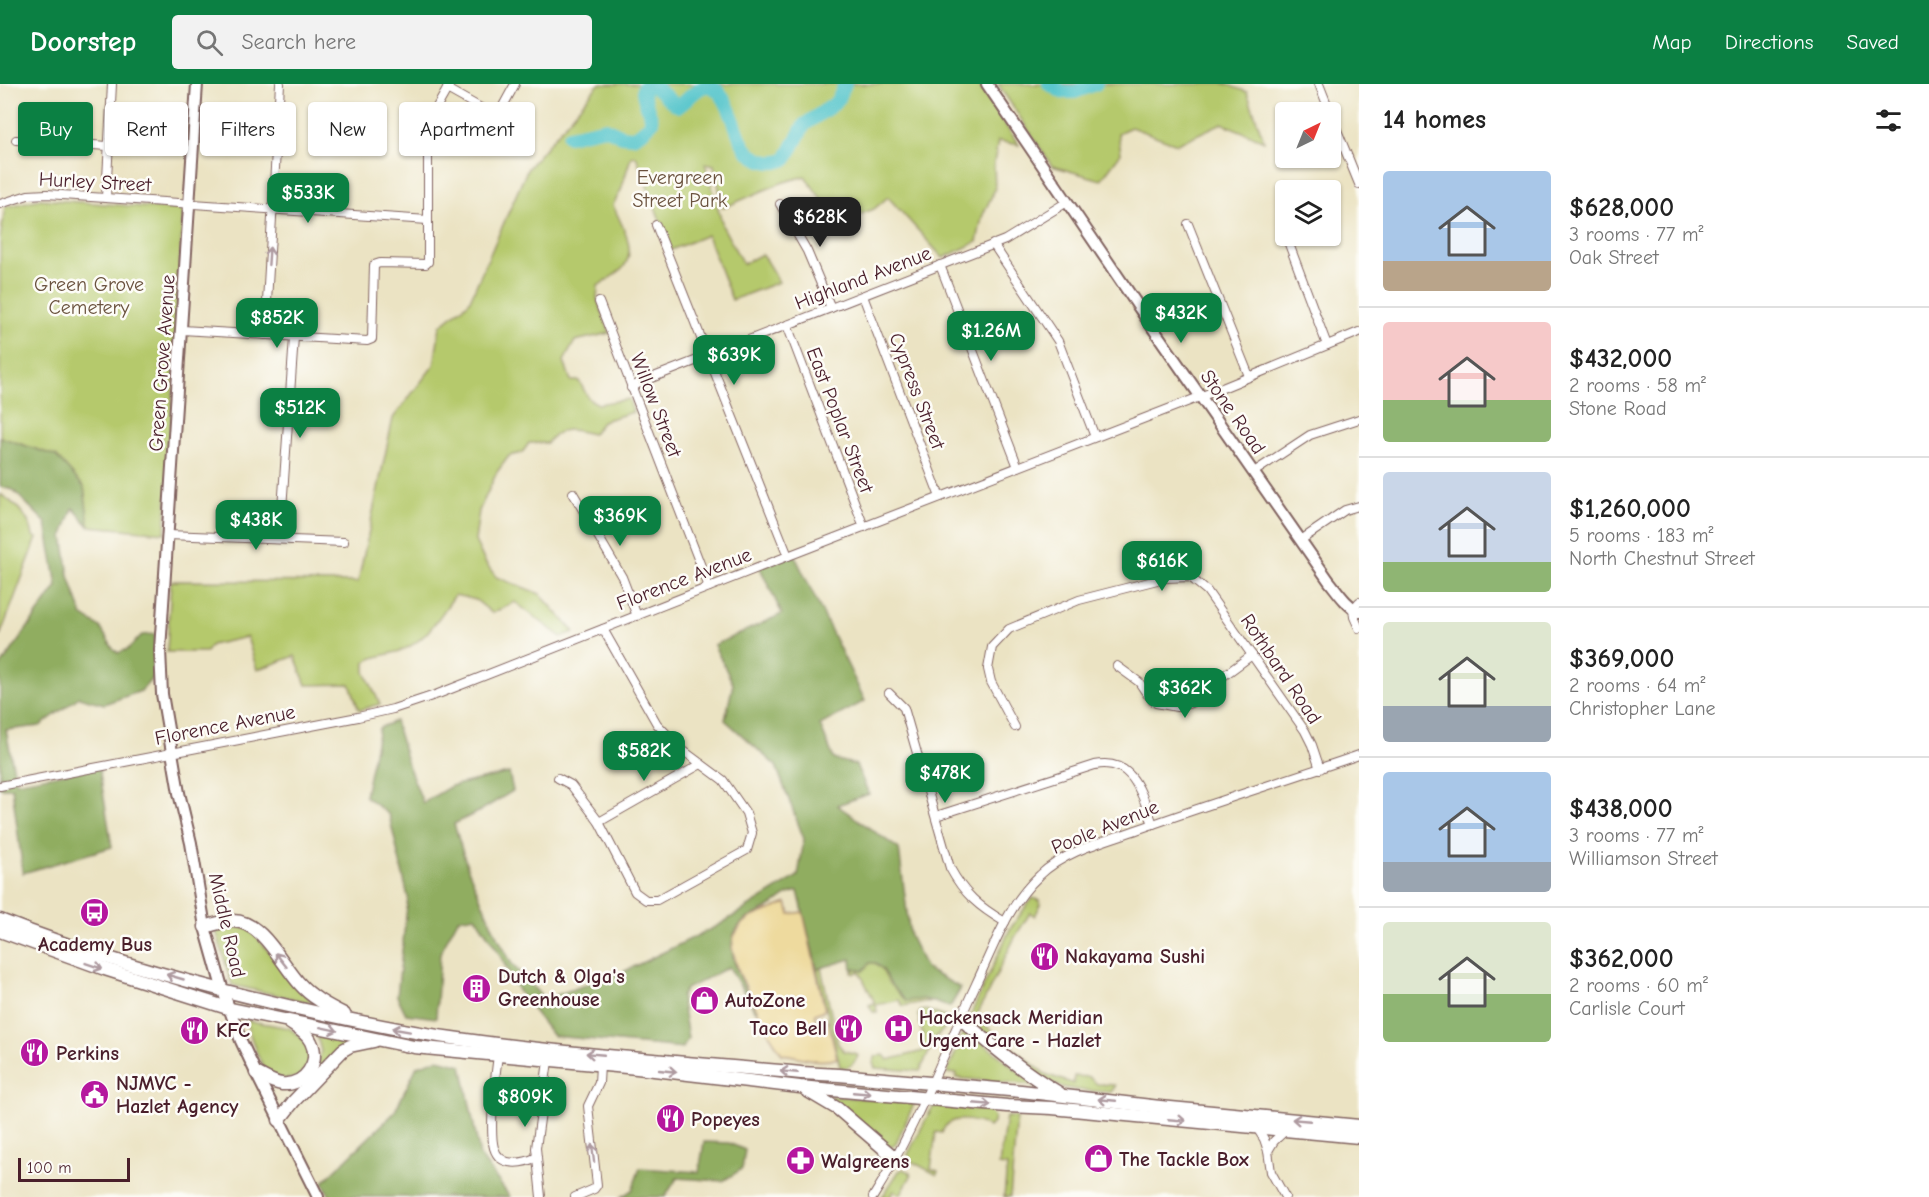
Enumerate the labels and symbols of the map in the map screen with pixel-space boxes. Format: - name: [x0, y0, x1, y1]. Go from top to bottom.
- north arrow: [1275, 102, 1341, 168]
- park label: Evergreen Street Park: [632, 166, 728, 212]
- street label: Hurley Street: [38, 168, 153, 197]
- pin: $533K: [266, 173, 350, 224]
- pin: $628K: [778, 197, 862, 248]
- street label: Highland Avenue: [792, 241, 934, 315]
- one-way arrow: [264, 246, 275, 266]
- park label: Green Grove Cemetery: [34, 273, 144, 319]
- street label: Green Grove Avenue: [144, 274, 180, 452]
- pin: $432K: [1139, 293, 1223, 344]
- pin: $852K: [235, 298, 319, 349]
- pin: $1.26M: [942, 311, 1040, 362]
- street label: Cypress Street: [884, 330, 950, 454]
- pin: $639K: [692, 335, 776, 386]
- street label: East Poplar Street: [802, 344, 879, 497]
- street label: Willow Street: [626, 350, 687, 462]
- street label: Stone Road: [1196, 365, 1270, 459]
- pin: $512K: [258, 388, 342, 439]
- pin: $369K: [578, 496, 662, 547]
- pin: $438K: [214, 500, 298, 551]
- pin: $616K: [1120, 541, 1204, 592]
- street label: Florence Avenue: [613, 543, 755, 615]
- street label: Rothbard Road: [1236, 610, 1326, 728]
- pin: $362K: [1143, 668, 1227, 719]
- street label: Florence Avenue: [153, 700, 297, 750]
- pin: $582K: [602, 731, 686, 782]
- pin: $478K: [903, 753, 987, 804]
- street label: Poole Avenue: [1048, 795, 1162, 859]
- street label: Middle Road: [204, 870, 250, 980]
- bus stop icon: Academy Bus: [79, 897, 111, 929]
- place label: Academy Bus: [38, 933, 152, 956]
- restaurant icon: Nakayama Sushi: [1028, 940, 1060, 972]
- place label: Nakayama Sushi: [1065, 945, 1205, 968]
- one-way arrow: [275, 953, 288, 969]
- one-way arrow: [84, 961, 103, 972]
- place label: Dutch & Olga's Greenhouse: [498, 965, 625, 1011]
- one-way arrow: [166, 971, 185, 982]
- building icon: Dutch & Olga's Greenhouse: [461, 972, 493, 1004]
- shop icon: AutoZone: [688, 984, 720, 1016]
- place label: AutoZone: [725, 989, 806, 1012]
- place label: Hackensack Meridian Urgent Care - Hazlet: [919, 1006, 1103, 1052]
- restaurant icon: Taco Bell: [832, 1012, 864, 1044]
- hospital icon: Hackensack Meridian Urgent Care - Hazlet: [882, 1012, 914, 1044]
- restaurant icon: KFC: [179, 1014, 211, 1046]
- place label: Taco Bell: [750, 1017, 827, 1040]
- place label: KFC: [216, 1019, 250, 1042]
- one-way arrow: [320, 1024, 339, 1036]
- one-way arrow: [392, 1024, 412, 1035]
- restaurant icon: Perkins: [19, 1037, 51, 1069]
- place label: Perkins: [56, 1042, 119, 1065]
- one-way arrow: [585, 1048, 605, 1059]
- one-way arrow: [658, 1066, 678, 1077]
- one-way arrow: [779, 1066, 799, 1077]
- place label: NJMVC - Hazlet Agency: [116, 1072, 239, 1118]
- pin: $809K: [483, 1077, 567, 1128]
- public building icon: NJMVC - Hazlet Agency: [79, 1078, 111, 1110]
- one-way arrow: [852, 1088, 872, 1099]
- one-way arrow: [1097, 1094, 1117, 1105]
- one-way arrow: [972, 1099, 992, 1110]
- restaurant icon: Popeyes: [654, 1103, 686, 1135]
- place label: Popeyes: [691, 1108, 760, 1131]
- one-way arrow: [1291, 1114, 1311, 1125]
- one-way arrow: [1166, 1115, 1186, 1126]
- one-way arrow: [587, 1143, 598, 1163]
- shop icon: The Tackle Box: [1082, 1143, 1114, 1175]
- pharmacy icon: Walgreens: [784, 1145, 816, 1177]
- place label: The Tackle Box: [1119, 1148, 1249, 1171]
- place label: Walgreens: [821, 1150, 909, 1173]
- scale bar: [18, 1155, 130, 1182]

